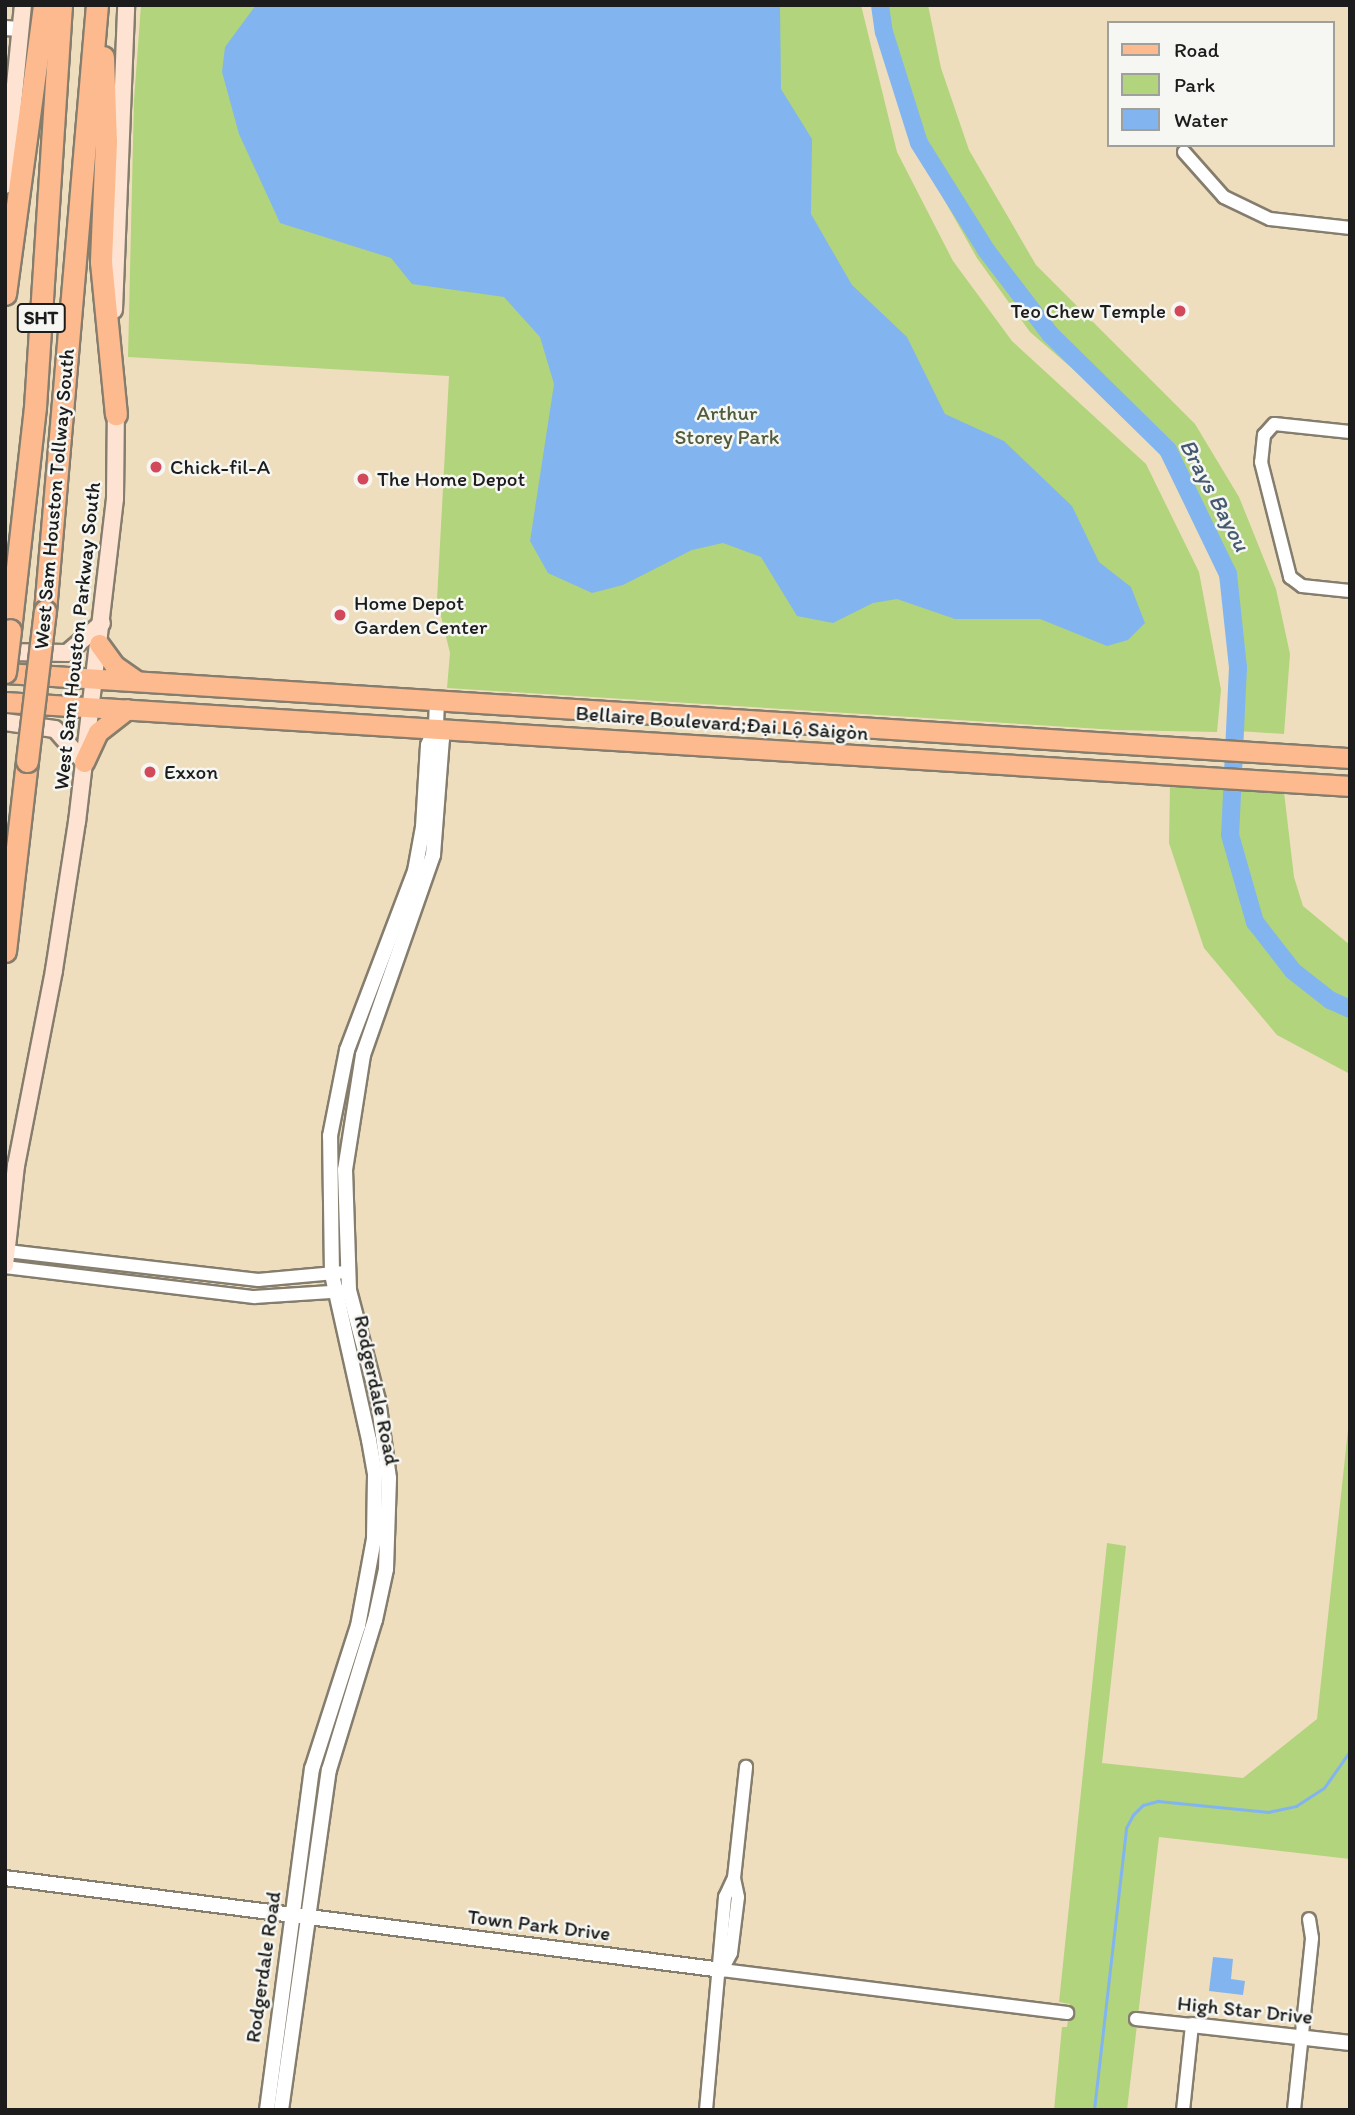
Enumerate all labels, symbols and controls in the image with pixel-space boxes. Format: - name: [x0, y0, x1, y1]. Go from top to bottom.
- legend: [1106, 21, 1334, 147]
- text: Road: [1174, 37, 1219, 62]
- text: Park: [1174, 72, 1215, 97]
- text: Water: [1174, 107, 1228, 132]
- place label: Teo Chew Temple: [1013, 298, 1166, 324]
- road number: SHT: [16, 302, 66, 334]
- marker: Teo Chew Temple: [1172, 303, 1188, 319]
- street label: West Sam Houston Tollway South: [28, 349, 80, 649]
- park label: Arthur Storey Park: [675, 400, 779, 450]
- water label: Brays Bayou: [1174, 434, 1256, 556]
- place label: Chick-fil-A: [170, 454, 270, 480]
- marker: Chick-fil-A: [148, 459, 164, 475]
- place label: The Home Depot: [377, 466, 526, 492]
- marker: The Home Depot: [355, 471, 371, 487]
- street label: West Sam Houston Parkway South: [48, 481, 106, 791]
- place label: Home Depot Garden Center: [354, 590, 487, 640]
- marker: Home Depot Garden Center: [332, 607, 348, 623]
- street label: Bellaire Boulevard;Đại Lộ Sàigòn: [574, 700, 870, 746]
- place label: Exxon: [164, 759, 218, 785]
- marker: Exxon: [142, 764, 158, 780]
- street label: Rodgerdale Road: [349, 1313, 405, 1467]
- street label: Rodgerdale Road: [240, 1890, 286, 2044]
- street label: Town Park Drive: [466, 1904, 612, 1946]
- street label: High Star Drive: [1176, 1990, 1314, 2030]

